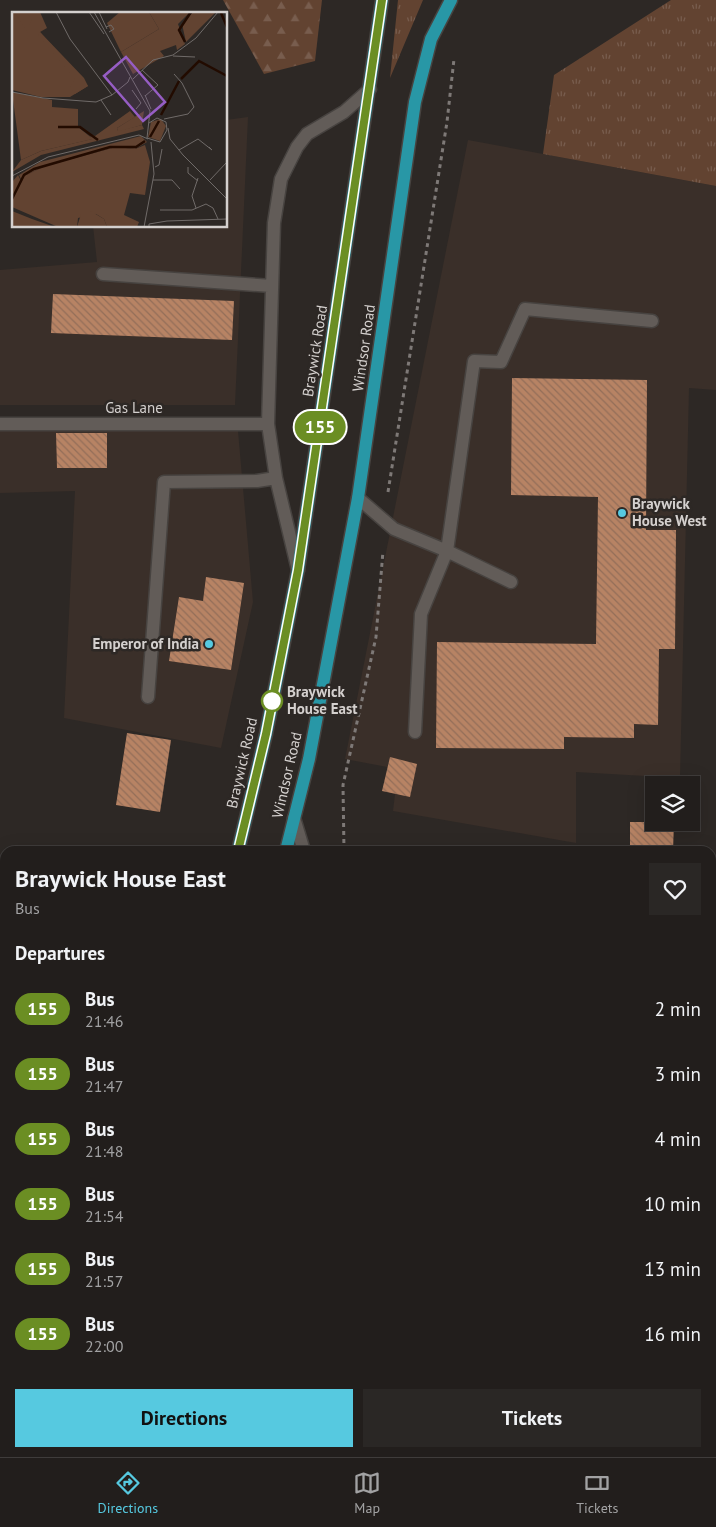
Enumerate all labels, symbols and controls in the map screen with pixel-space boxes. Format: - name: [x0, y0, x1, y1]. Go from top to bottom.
- inset map: [12, 12, 228, 228]
- street label: Windsor Road: [348, 303, 379, 393]
- street label: Braywick Road: [298, 304, 331, 398]
- street label: Gas Lane: [105, 398, 163, 417]
- line badge: 155: [291, 411, 349, 443]
- text: 155: [305, 415, 335, 438]
- place label: Braywick House West: [632, 494, 707, 530]
- marker: Braywick House West: [616, 507, 628, 519]
- place label: Emperor of India: [92, 634, 199, 653]
- marker: Emperor of India: [203, 638, 215, 650]
- place label: Braywick House East: [287, 682, 358, 718]
- marker: Braywick House East: [261, 690, 283, 712]
- street label: Braywick Road: [222, 716, 261, 810]
- street label: Windsor Road: [267, 730, 306, 820]
- map controls: [645, 776, 700, 831]
- button: layers: [645, 776, 700, 831]
- text: Braywick House East: [15, 863, 226, 894]
- button: heart: [649, 863, 701, 915]
- text: Bus: [15, 898, 40, 918]
- text: Departures: [15, 941, 105, 965]
- text: Bus: [85, 987, 114, 1011]
- text: 155: [27, 997, 58, 1020]
- text: 2 min: [655, 997, 701, 1021]
- text: 21:46: [85, 1011, 123, 1031]
- text: Bus: [85, 1052, 114, 1076]
- text: 155: [27, 1062, 58, 1085]
- text: 3 min: [655, 1062, 701, 1086]
- text: 21:47: [85, 1076, 123, 1096]
- text: Bus: [85, 1117, 114, 1141]
- text: 155: [27, 1127, 58, 1150]
- text: 4 min: [655, 1127, 701, 1151]
- text: 21:48: [85, 1141, 123, 1161]
- text: Bus: [85, 1182, 114, 1206]
- text: 155: [27, 1192, 58, 1215]
- text: 10 min: [644, 1192, 701, 1216]
- text: 21:54: [85, 1206, 123, 1226]
- text: Bus: [85, 1247, 114, 1271]
- text: 155: [27, 1257, 58, 1280]
- text: 13 min: [644, 1257, 701, 1281]
- text: 21:57: [85, 1271, 123, 1291]
- text: Bus: [85, 1312, 114, 1336]
- text: 155: [27, 1322, 58, 1345]
- text: 16 min: [644, 1322, 701, 1346]
- text: 22:00: [85, 1336, 123, 1356]
- button: Directions: [15, 1389, 353, 1447]
- button: Tickets: [363, 1389, 701, 1447]
- tab: Directions: [98, 1469, 158, 1517]
- tab: Map: [353, 1469, 381, 1517]
- tab: Tickets: [576, 1469, 618, 1517]

